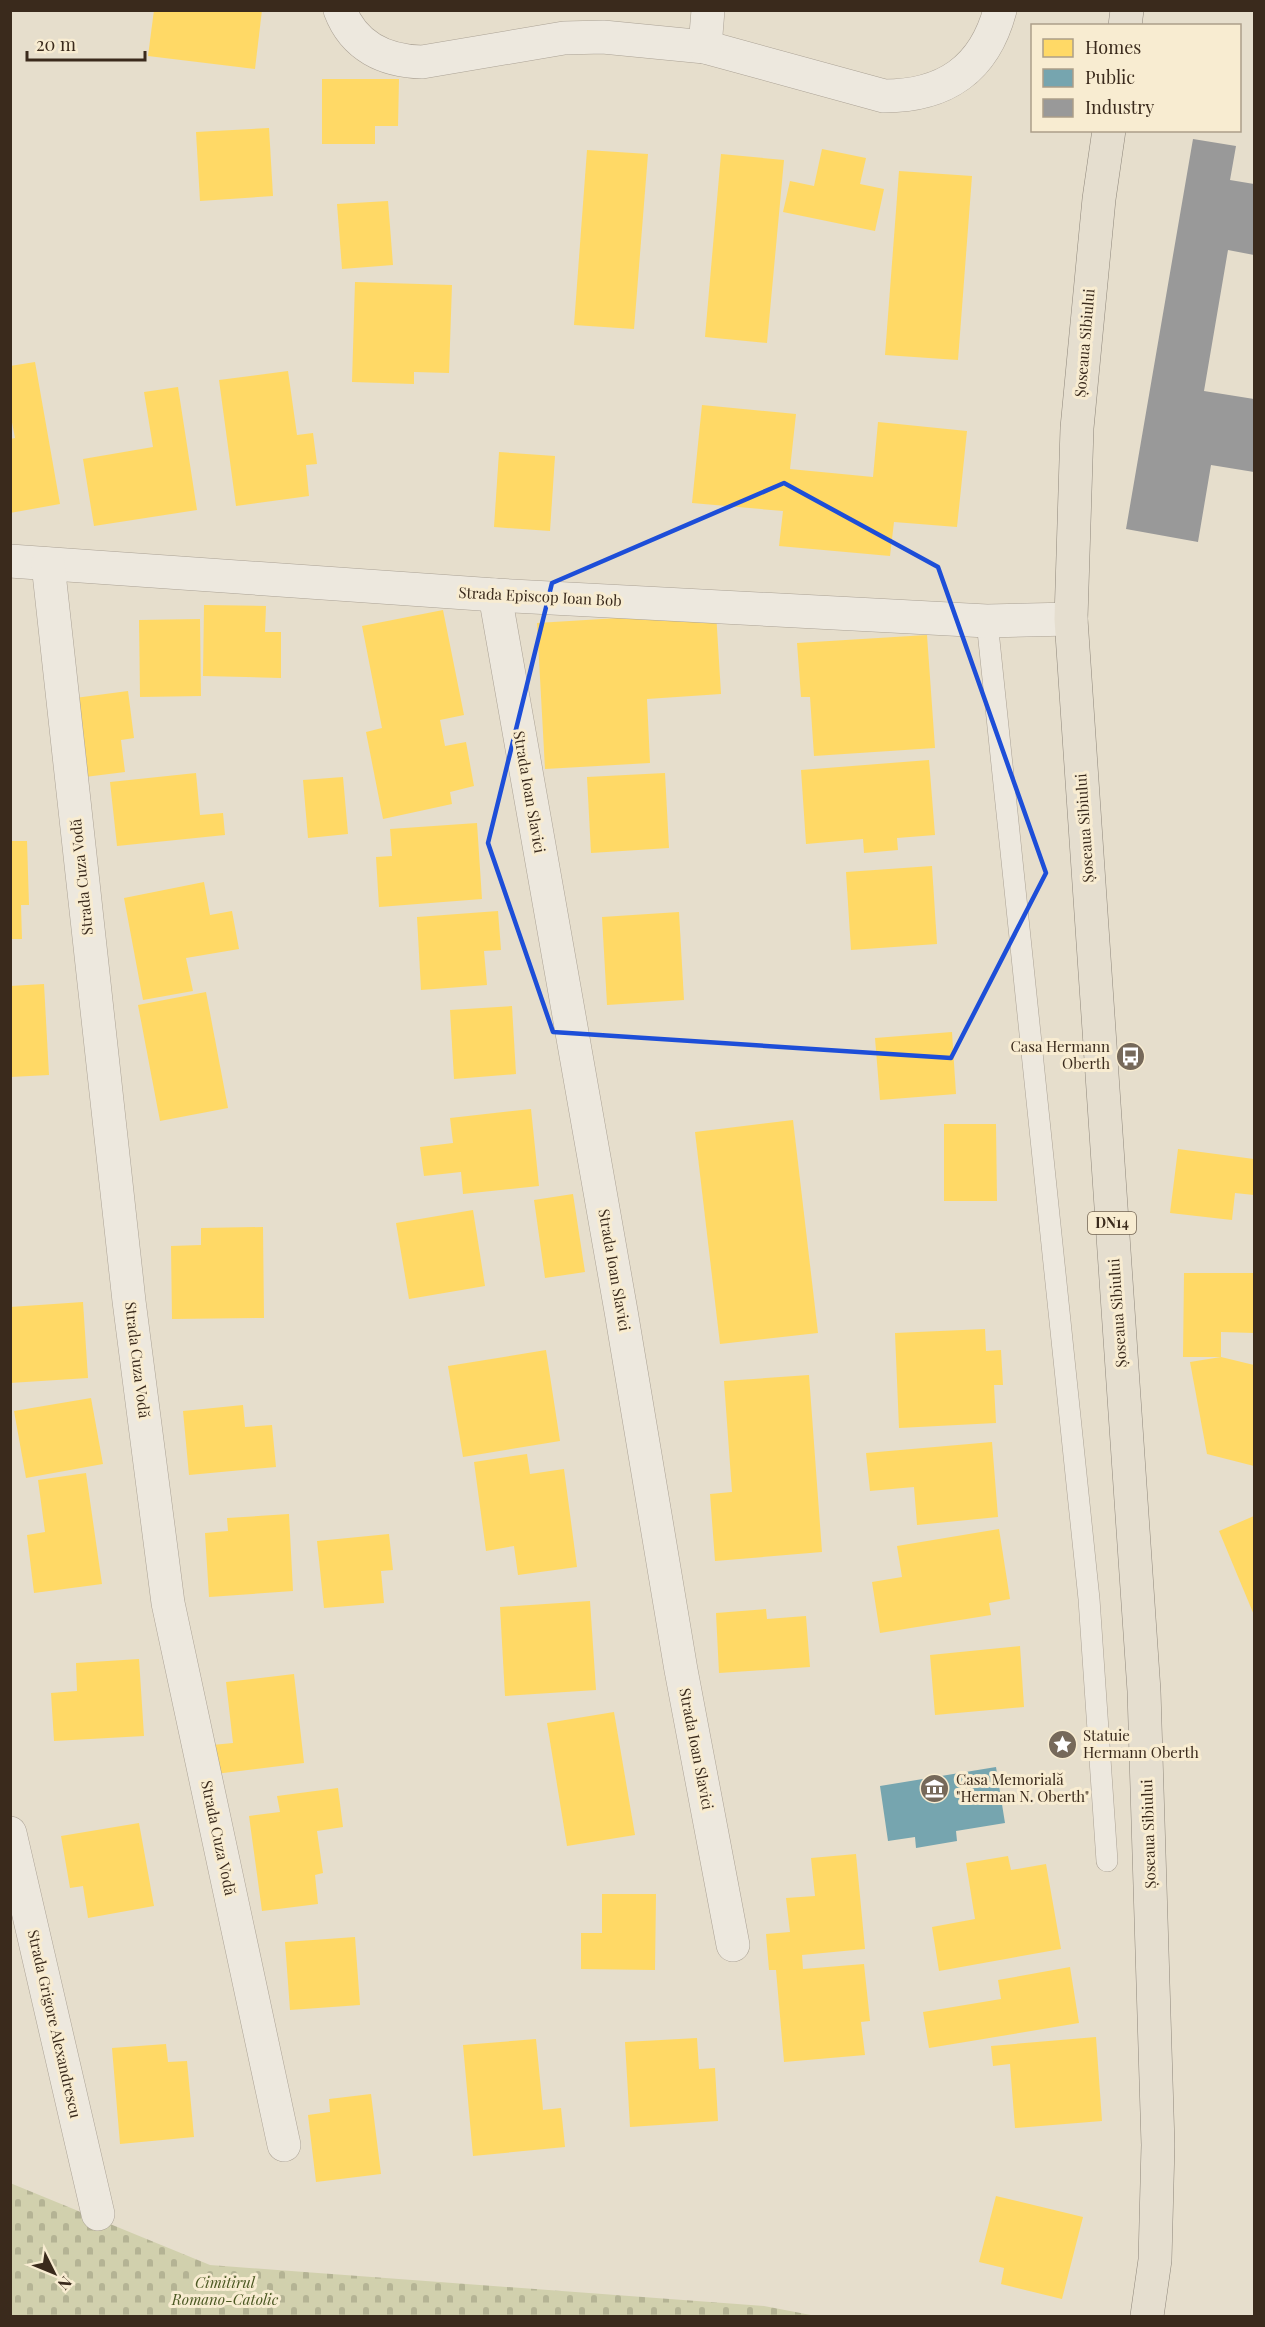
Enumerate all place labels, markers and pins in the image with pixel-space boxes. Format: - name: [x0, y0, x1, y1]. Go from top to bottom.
- place label: Casa Hermann Oberth: [1010, 1036, 1110, 1073]
- bus stop icon: Casa Hermann Oberth: [1115, 1040, 1147, 1072]
- place label: Statuie Hermann Oberth: [1083, 1725, 1199, 1762]
- place icon: Statuie Hermann Oberth: [1046, 1729, 1078, 1761]
- place label: Casa Memorială "Herman N. Oberth": [956, 1769, 1089, 1806]
- museum icon: Casa Memorială "Herman N. Oberth": [919, 1773, 951, 1805]

